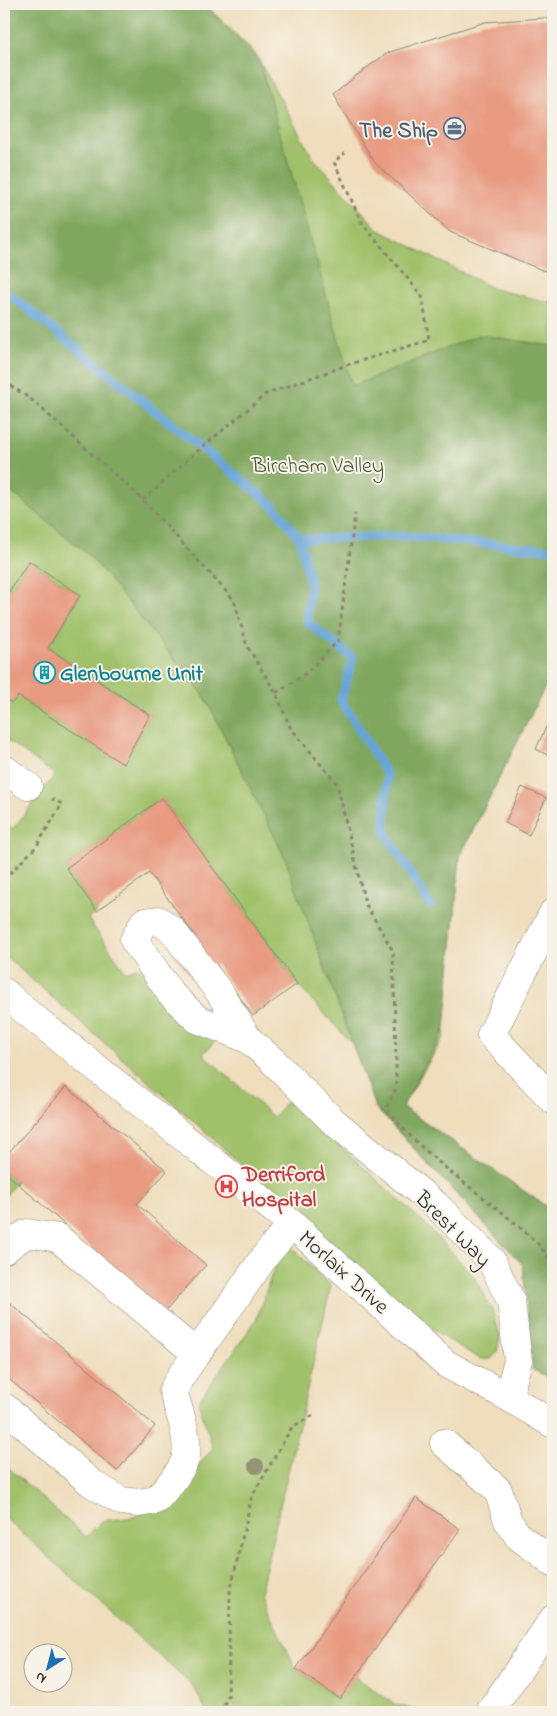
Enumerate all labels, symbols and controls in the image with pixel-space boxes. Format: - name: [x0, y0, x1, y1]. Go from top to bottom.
- place label: The Ship: [359, 116, 438, 148]
- office icon: The Ship: [442, 117, 466, 141]
- park label: Bircham Valley: [251, 451, 384, 484]
- place label: Glenbourne Unit: [60, 659, 203, 691]
- building icon: Glenbourne Unit: [32, 660, 56, 684]
- place label: Derriford Hospital: [241, 1160, 326, 1217]
- hospital icon: Derriford Hospital: [214, 1174, 238, 1198]
- street label: Brest Way: [405, 1184, 497, 1276]
- street label: Morlaix Drive: [291, 1224, 396, 1323]
- north arrow: [22, 1644, 72, 1694]
- text: N: [31, 1666, 51, 1689]

